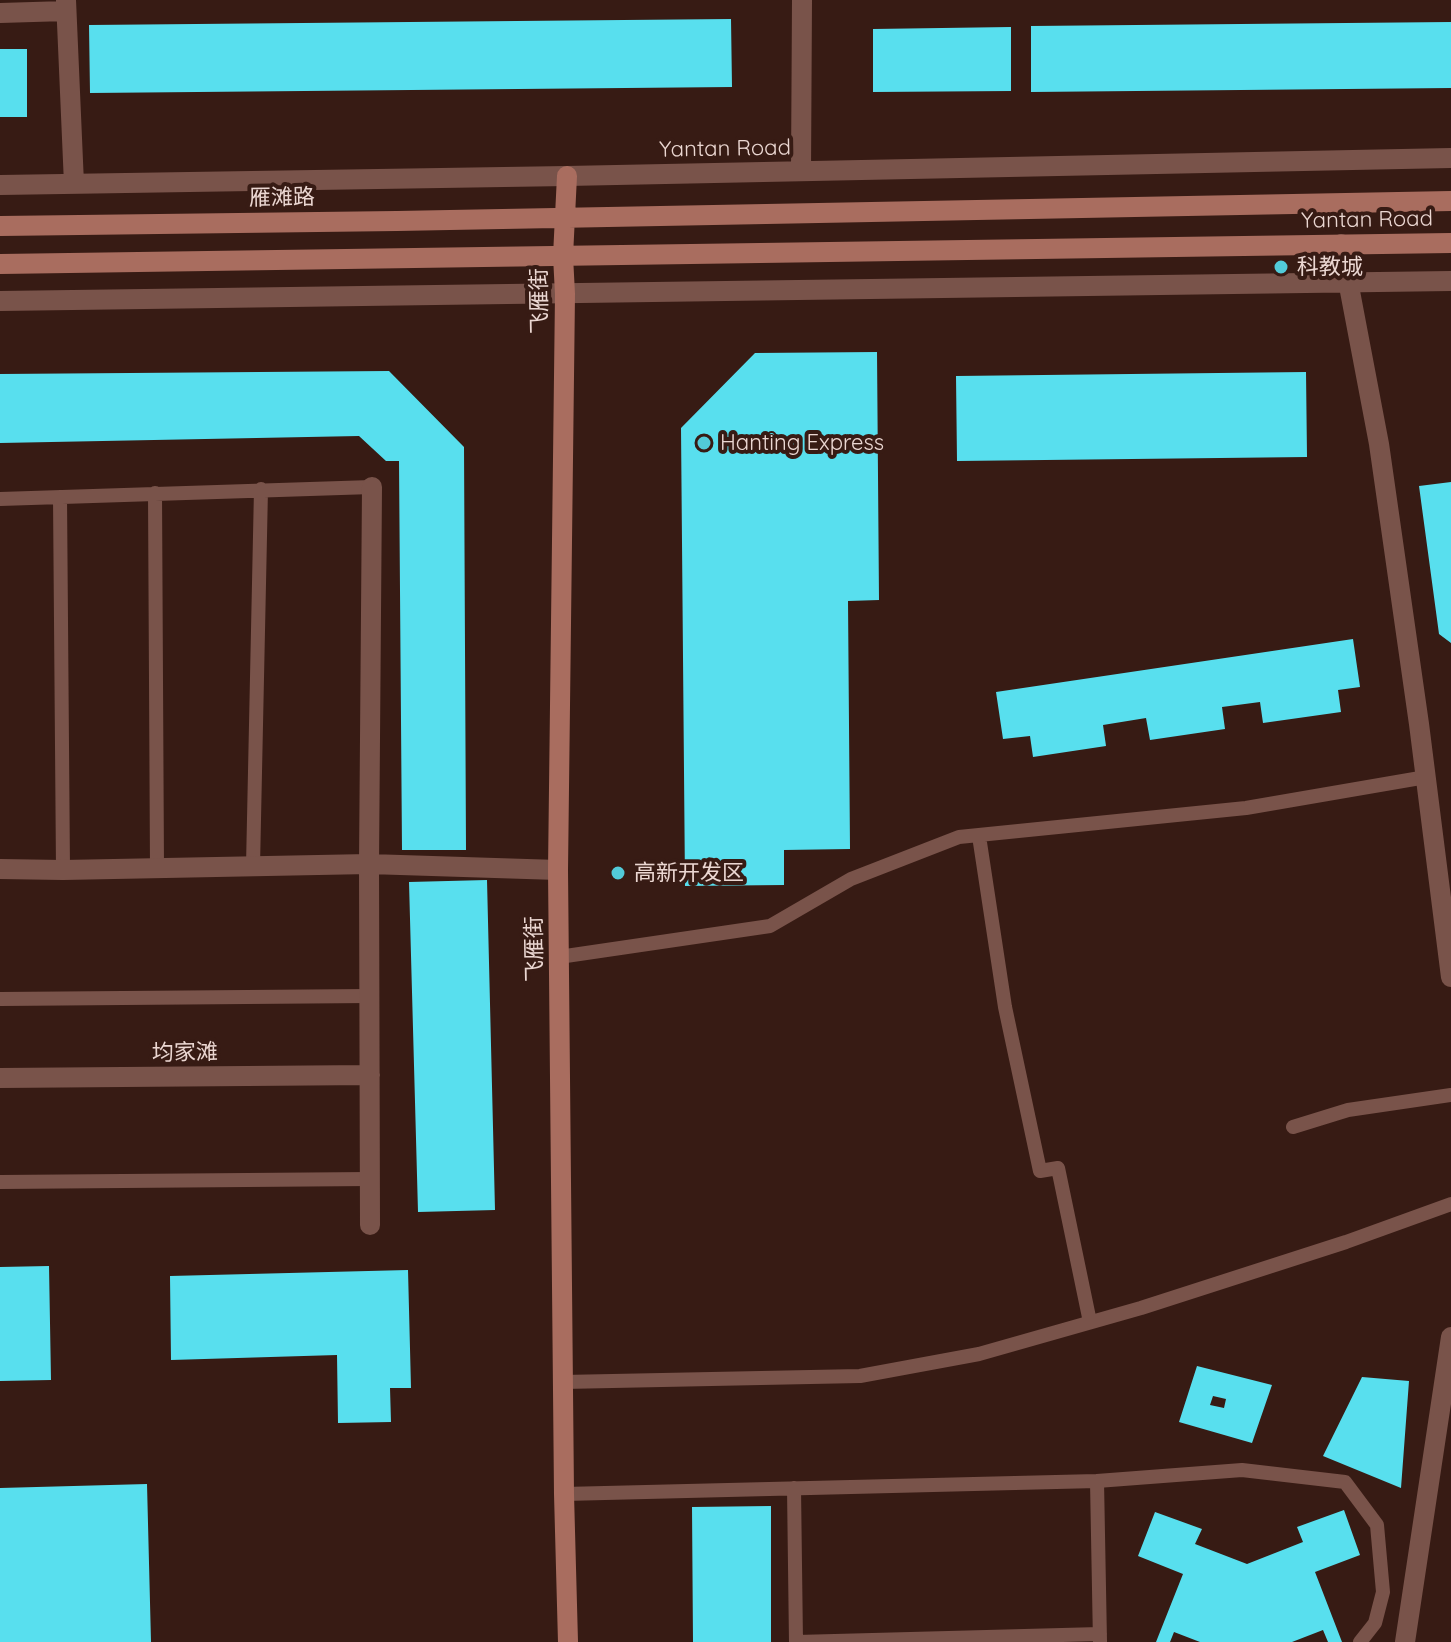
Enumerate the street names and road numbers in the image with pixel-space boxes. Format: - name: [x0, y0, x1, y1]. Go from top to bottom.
- street label: Yantan Road: [659, 135, 791, 163]
- street label: 雁滩路: [249, 184, 315, 212]
- street label: Yantan Road: [1301, 206, 1433, 234]
- street label: 飞雁街: [526, 268, 554, 334]
- street label: 飞雁街: [521, 916, 549, 982]
- street label: 均家滩: [152, 1039, 218, 1067]

